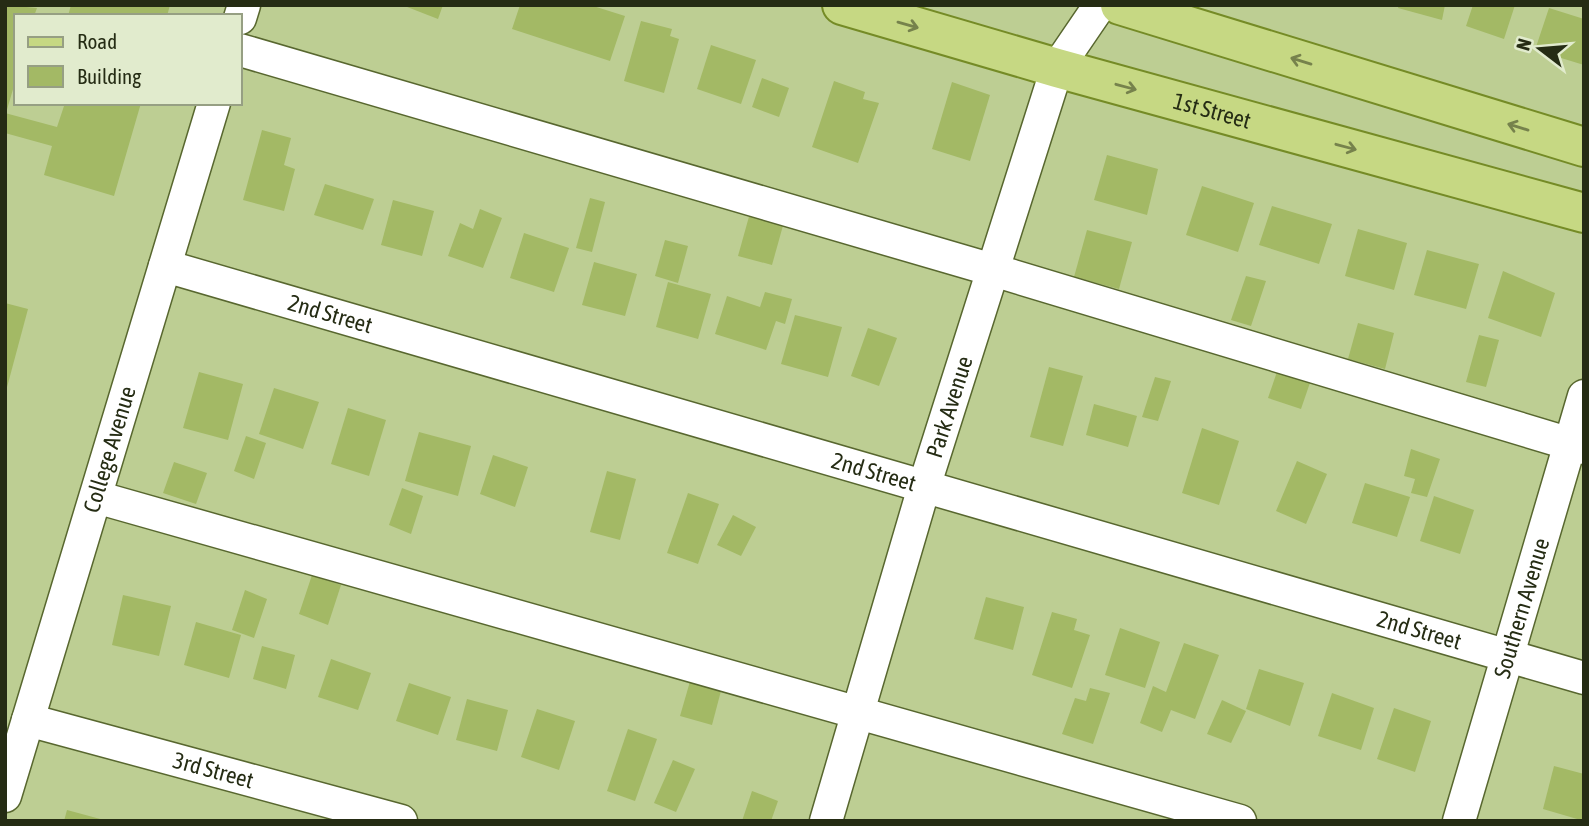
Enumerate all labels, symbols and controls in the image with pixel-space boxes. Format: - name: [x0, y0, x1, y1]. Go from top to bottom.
- legend: [14, 14, 242, 105]
- north arrow: [1505, 14, 1575, 84]
- one-way arrow: [897, 19, 919, 32]
- text: Road: [77, 29, 117, 53]
- text: N: [1512, 36, 1536, 53]
- one-way arrow: [1290, 53, 1312, 66]
- text: Building: [77, 64, 141, 88]
- one-way arrow: [1115, 82, 1137, 95]
- street label: 1st Street: [1171, 88, 1254, 134]
- one-way arrow: [1508, 120, 1530, 133]
- one-way arrow: [1335, 142, 1357, 155]
- street label: 2nd Street: [285, 289, 375, 339]
- street label: Park Avenue: [921, 353, 978, 461]
- street label: College Avenue: [78, 383, 141, 516]
- street label: 2nd Street: [829, 447, 919, 496]
- street label: Southern Avenue: [1489, 535, 1555, 681]
- street label: 2nd Street: [1374, 606, 1464, 655]
- street label: 3rd Street: [170, 747, 256, 793]

